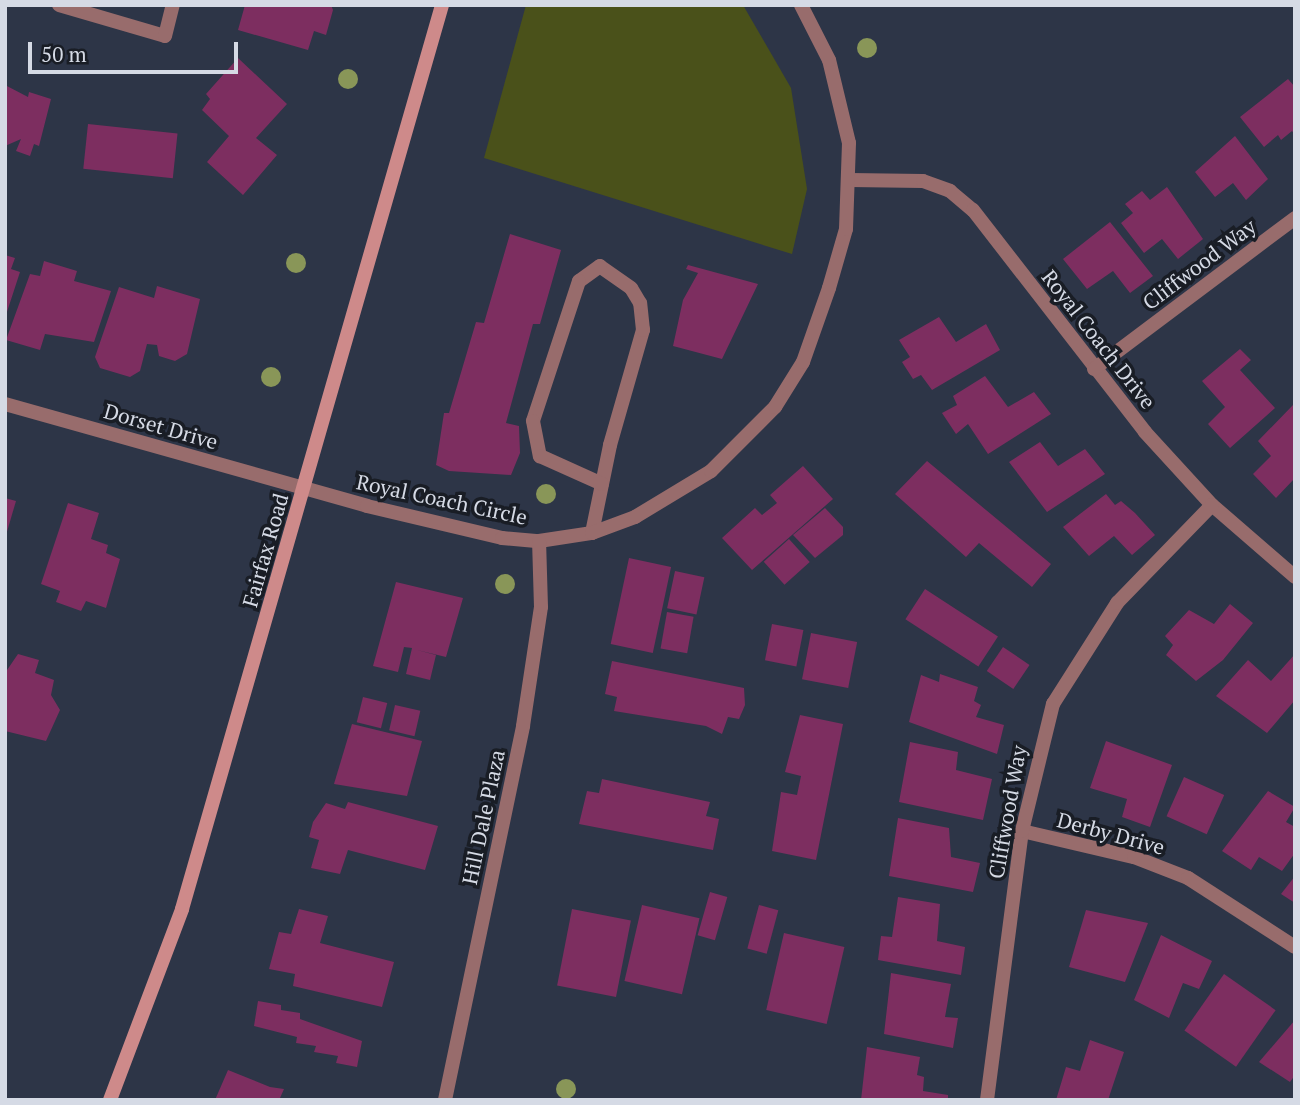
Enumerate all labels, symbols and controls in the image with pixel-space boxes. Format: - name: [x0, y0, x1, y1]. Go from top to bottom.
- scale bar: [32, 28, 242, 72]
- text: 50 m: [41, 40, 87, 68]
- street label: Cliffwood Way: [1138, 213, 1260, 315]
- street label: Royal Coach Drive: [1037, 265, 1161, 413]
- street label: Dorset Drive: [101, 398, 221, 454]
- street label: Royal Coach Circle: [354, 469, 530, 529]
- street label: Fairfax Road: [237, 490, 293, 610]
- street label: Cliffwood Way: [983, 743, 1031, 881]
- street label: Hill Dale Plaza: [456, 747, 510, 887]
- street label: Derby Drive: [1054, 807, 1168, 859]

